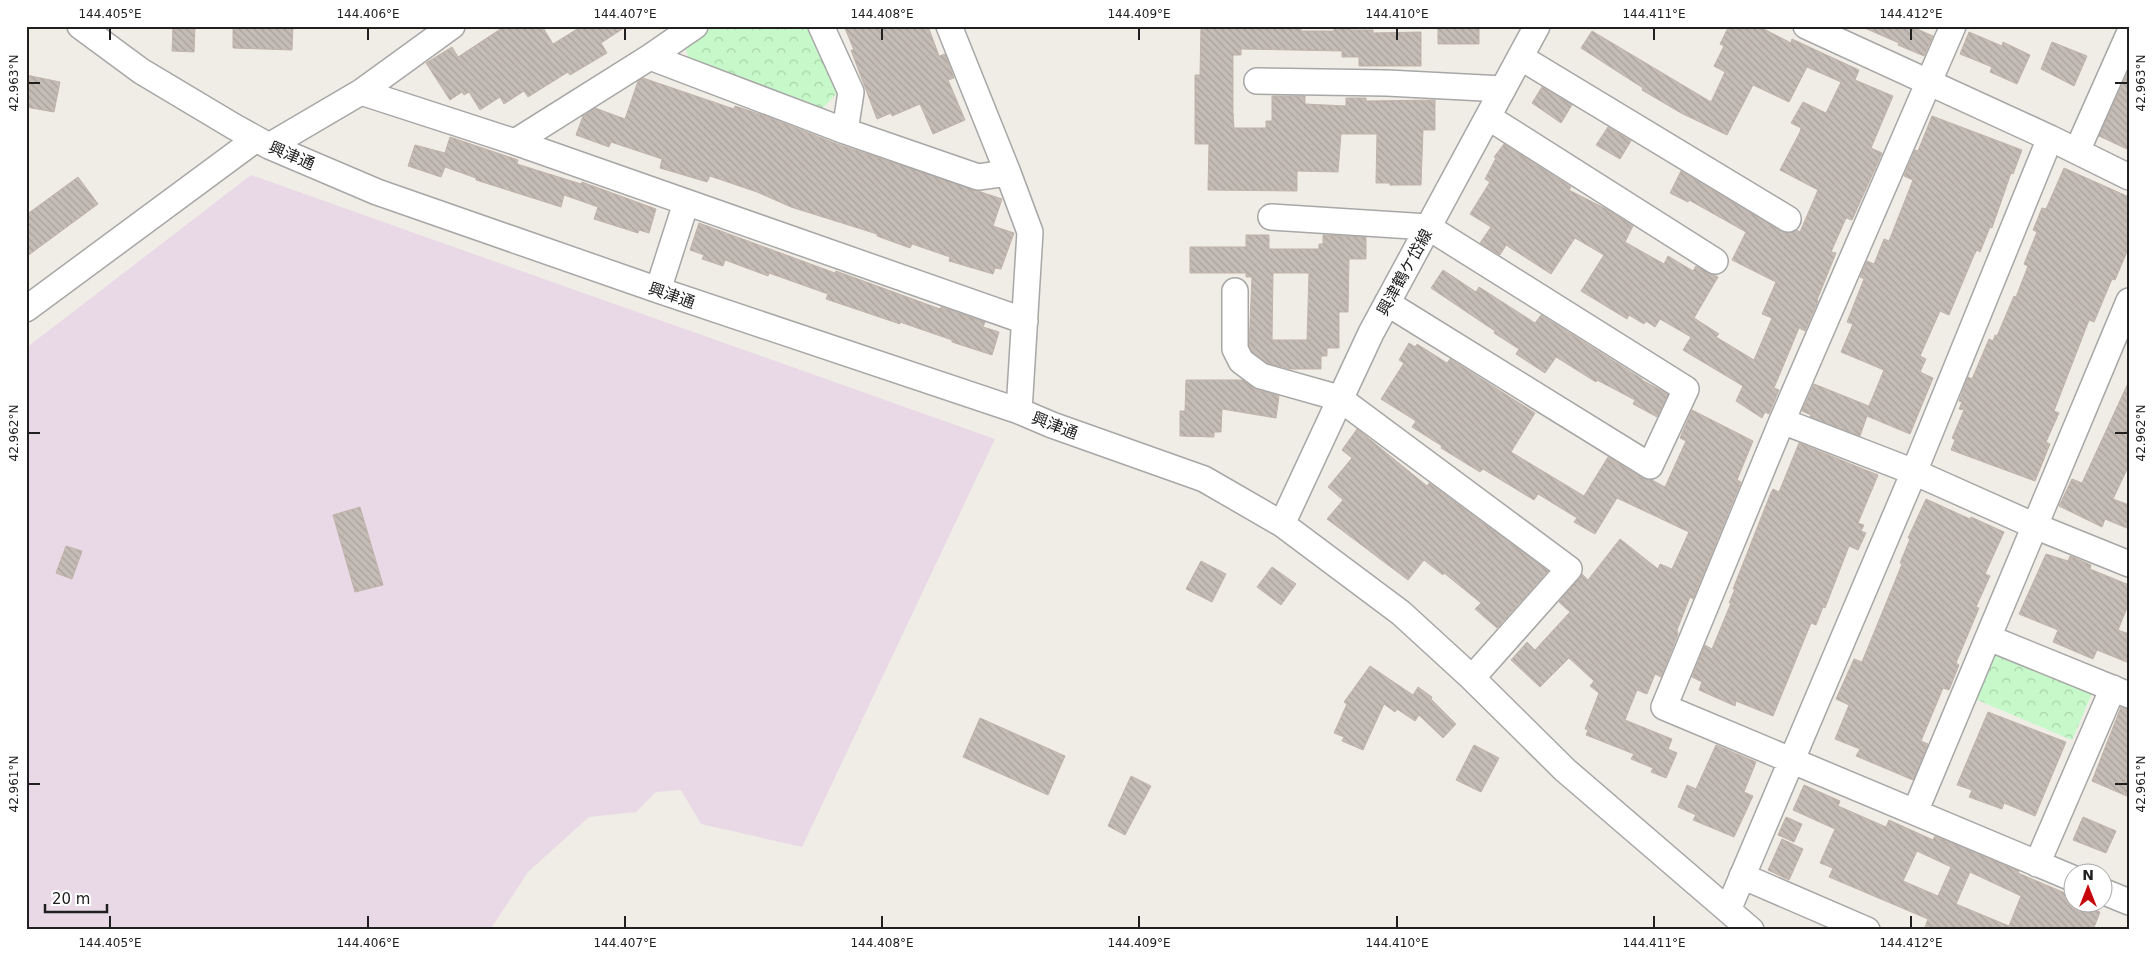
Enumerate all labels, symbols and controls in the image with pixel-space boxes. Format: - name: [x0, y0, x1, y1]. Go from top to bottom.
- text: 144.405°E: [78, 7, 142, 21]
- text: 144.406°E: [336, 7, 400, 21]
- text: 144.407°E: [593, 7, 657, 21]
- text: 144.408°E: [850, 7, 914, 21]
- text: 144.409°E: [1107, 7, 1171, 21]
- text: 144.410°E: [1365, 7, 1429, 21]
- text: 144.411°E: [1622, 7, 1686, 21]
- text: 144.412°E: [1879, 7, 1943, 21]
- text: 42.963°N: [7, 55, 21, 111]
- text: 42.963°N: [2134, 55, 2148, 111]
- street label: 興津通: [266, 137, 318, 174]
- street label: 興津鶴ケ岱線: [1373, 226, 1436, 319]
- street label: 興津通: [646, 279, 698, 312]
- text: 42.962°N: [7, 405, 21, 461]
- text: 42.962°N: [2134, 405, 2148, 461]
- street label: 興津通: [1029, 408, 1081, 443]
- text: 42.961°N: [7, 756, 21, 812]
- text: 42.961°N: [2134, 756, 2148, 812]
- north arrow: [2062, 864, 2112, 914]
- text: N: [2082, 867, 2094, 883]
- scale bar: [45, 881, 108, 913]
- text: 20 m: [52, 890, 90, 908]
- text: 144.405°E: [78, 936, 142, 950]
- text: 144.406°E: [336, 936, 400, 950]
- text: 144.407°E: [593, 936, 657, 950]
- text: 144.408°E: [850, 936, 914, 950]
- text: 144.409°E: [1107, 936, 1171, 950]
- text: 144.410°E: [1365, 936, 1429, 950]
- text: 144.411°E: [1622, 936, 1686, 950]
- text: 144.412°E: [1879, 936, 1943, 950]

